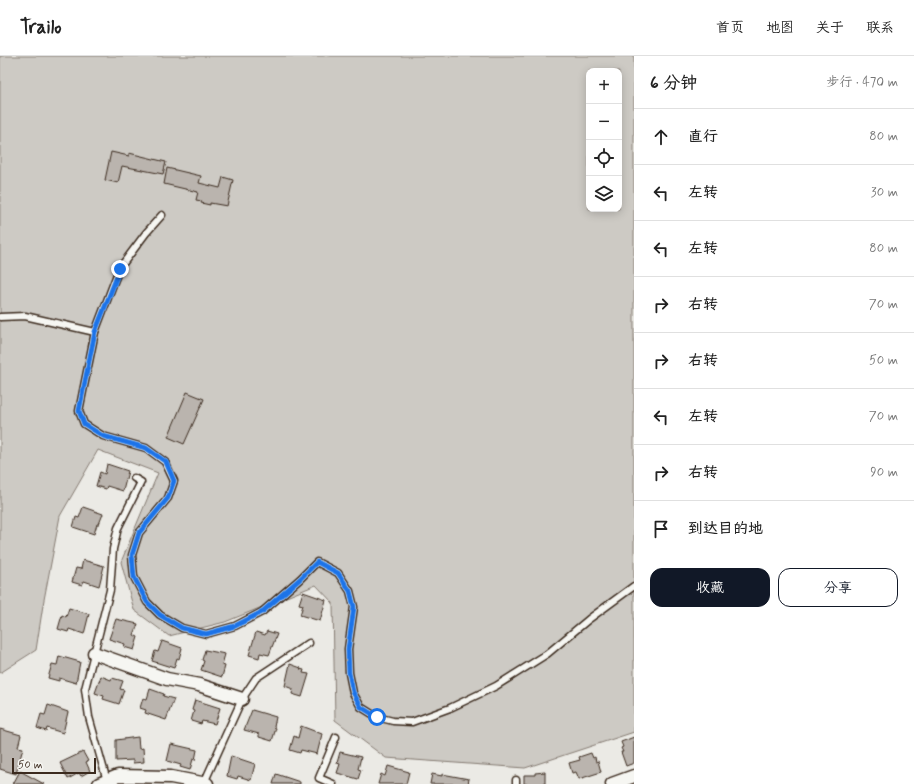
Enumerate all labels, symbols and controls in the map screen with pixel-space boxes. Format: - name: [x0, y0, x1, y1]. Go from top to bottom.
- text: Trailo: [20, 15, 62, 40]
- text: 首页: [716, 19, 744, 37]
- text: 地图: [766, 19, 794, 37]
- text: 关于: [816, 19, 844, 37]
- text: 联系: [866, 19, 894, 37]
- map controls: [586, 68, 622, 212]
- button: +: [586, 68, 622, 104]
- text: 6 分钟: [650, 72, 697, 94]
- text: 步行 · 470 m: [826, 74, 898, 91]
- button: −: [586, 104, 622, 140]
- icon: ahead: [650, 126, 672, 148]
- text: 直行: [688, 127, 718, 147]
- text: 80 m: [869, 128, 898, 145]
- button: locate: [586, 140, 622, 176]
- button: layers: [586, 176, 622, 212]
- icon: left: [650, 182, 672, 204]
- text: 左转: [688, 183, 718, 203]
- text: 30 m: [871, 184, 898, 201]
- icon: left: [650, 238, 672, 260]
- text: 左转: [688, 239, 718, 259]
- text: 80 m: [869, 240, 898, 257]
- route end: [111, 260, 129, 278]
- icon: right: [650, 294, 672, 316]
- text: 右转: [688, 295, 718, 315]
- text: 70 m: [869, 296, 898, 313]
- icon: right: [650, 350, 672, 372]
- text: 右转: [688, 351, 718, 371]
- text: 50 m: [869, 352, 898, 369]
- icon: left: [650, 406, 672, 428]
- text: 左转: [688, 407, 718, 427]
- text: 70 m: [869, 408, 898, 425]
- icon: right: [650, 462, 672, 484]
- text: 右转: [688, 463, 718, 483]
- text: 90 m: [870, 464, 898, 481]
- icon: arrive: [650, 518, 672, 540]
- text: 到达目的地: [688, 519, 763, 539]
- button: 收藏: [650, 568, 770, 607]
- button: 分享: [778, 568, 898, 607]
- route start: [368, 708, 386, 726]
- scale bar: [12, 756, 96, 775]
- text: 50 m: [18, 758, 43, 772]

